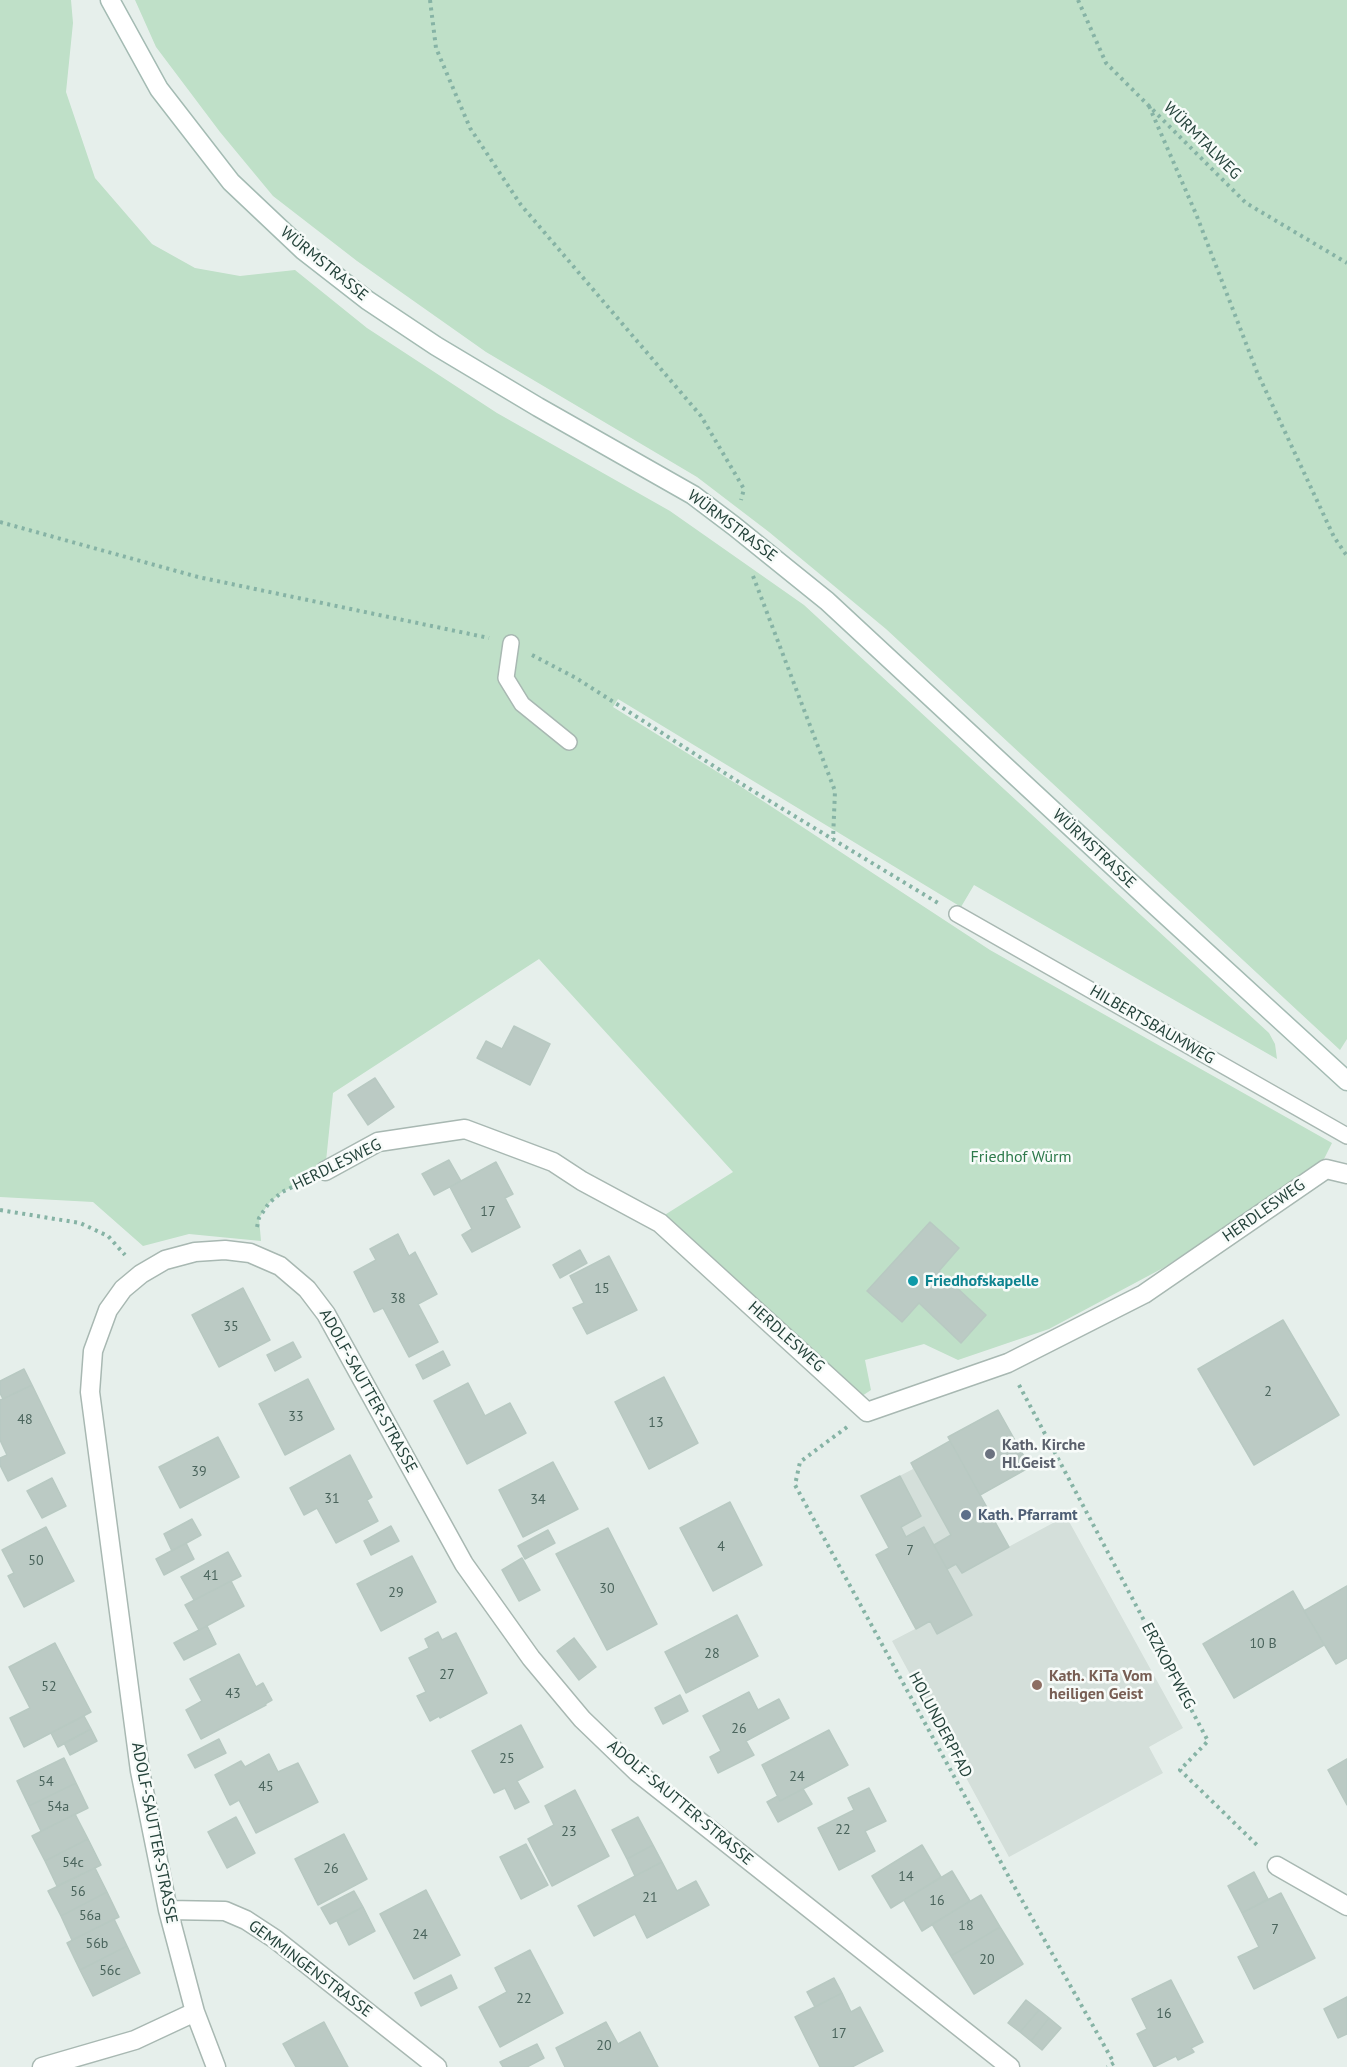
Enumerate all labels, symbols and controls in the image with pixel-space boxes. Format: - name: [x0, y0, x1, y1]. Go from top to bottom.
- street label: WÜRMTALWEG: [1159, 98, 1245, 184]
- street label: WÜRMSTRASSE: [276, 223, 372, 305]
- street label: WÜRMSTRASSE: [683, 486, 781, 566]
- street label: WÜRMSTRASSE: [1048, 805, 1140, 893]
- street label: HILBERTSBAUMWEG: [1086, 981, 1218, 1069]
- street label: HERDLESWEG: [290, 1135, 384, 1195]
- park label: Friedhof Würm: [970, 1147, 1072, 1167]
- street label: HERDLESWEG: [1219, 1176, 1309, 1246]
- house number: 17: [480, 1204, 496, 1220]
- place label: Friedhofskapelle: [925, 1271, 1039, 1291]
- marker: Friedhofskapelle: [906, 1274, 920, 1288]
- house number: 15: [594, 1281, 610, 1297]
- house number: 38: [390, 1291, 406, 1307]
- street label: HERDLESWEG: [744, 1298, 828, 1376]
- street label: ADOLF-SAUTTER-STRASSE: [315, 1306, 421, 1476]
- house number: 35: [223, 1319, 239, 1335]
- house number: 2: [1264, 1384, 1272, 1400]
- house number: 33: [288, 1409, 304, 1425]
- house number: 48: [17, 1412, 33, 1428]
- house number: 13: [648, 1415, 664, 1431]
- place label: Kath. Kirche Hl.Geist: [1002, 1435, 1085, 1473]
- marker: Kath. Kirche Hl.Geist: [983, 1447, 997, 1461]
- house number: 39: [191, 1464, 207, 1480]
- house number: 31: [324, 1491, 340, 1507]
- house number: 34: [530, 1492, 546, 1508]
- place label: Kath. Pfarramt: [978, 1505, 1078, 1525]
- marker: Kath. Pfarramt: [959, 1508, 973, 1522]
- house number: 4: [717, 1539, 725, 1555]
- house number: 7: [906, 1543, 914, 1559]
- house number: 50: [28, 1553, 44, 1569]
- house number: 41: [203, 1568, 219, 1584]
- house number: 30: [599, 1581, 615, 1597]
- house number: 29: [388, 1585, 404, 1601]
- street label: ERZKOPFWEG: [1137, 1619, 1199, 1713]
- house number: 10 B: [1249, 1636, 1277, 1652]
- house number: 28: [704, 1646, 720, 1662]
- place label: Kath. KiTa Vom heiligen Geist: [1049, 1666, 1152, 1704]
- house number: 27: [439, 1667, 455, 1683]
- street label: HOLUNDERPFAD: [904, 1669, 976, 1781]
- marker: Kath. KiTa Vom heiligen Geist: [1030, 1678, 1044, 1692]
- house number: 52: [41, 1679, 57, 1695]
- house number: 43: [225, 1686, 241, 1702]
- house number: 26: [731, 1721, 747, 1737]
- street label: ADOLF-SAUTTER-STRASSE: [603, 1736, 757, 1870]
- street label: ADOLF-SAUTTER-STRASSE: [127, 1741, 181, 1925]
- house number: 25: [499, 1751, 515, 1767]
- house number: 24: [789, 1769, 805, 1785]
- house number: 54: [38, 1774, 54, 1790]
- house number: 45: [258, 1779, 274, 1795]
- house number: 54a: [47, 1799, 69, 1815]
- house number: 22: [835, 1822, 851, 1838]
- house number: 23: [561, 1824, 577, 1840]
- house number: 54c: [62, 1855, 84, 1871]
- house number: 26: [323, 1861, 339, 1877]
- house number: 14: [898, 1869, 914, 1885]
- house number: 56: [70, 1884, 86, 1900]
- house number: 21: [642, 1890, 658, 1906]
- house number: 16: [929, 1893, 945, 1909]
- house number: 56a: [79, 1908, 101, 1924]
- street label: GEMMINGENSTRASSE: [244, 1916, 376, 2022]
- house number: 18: [958, 1918, 974, 1934]
- house number: 7: [1271, 1922, 1279, 1938]
- house number: 24: [412, 1927, 428, 1943]
- house number: 56b: [86, 1936, 108, 1952]
- house number: 20: [979, 1952, 995, 1968]
- house number: 56c: [99, 1963, 121, 1979]
- house number: 22: [516, 1991, 532, 2007]
- house number: 16: [1156, 2006, 1172, 2022]
- house number: 17: [831, 2026, 847, 2042]
- house number: 20: [596, 2038, 612, 2054]

